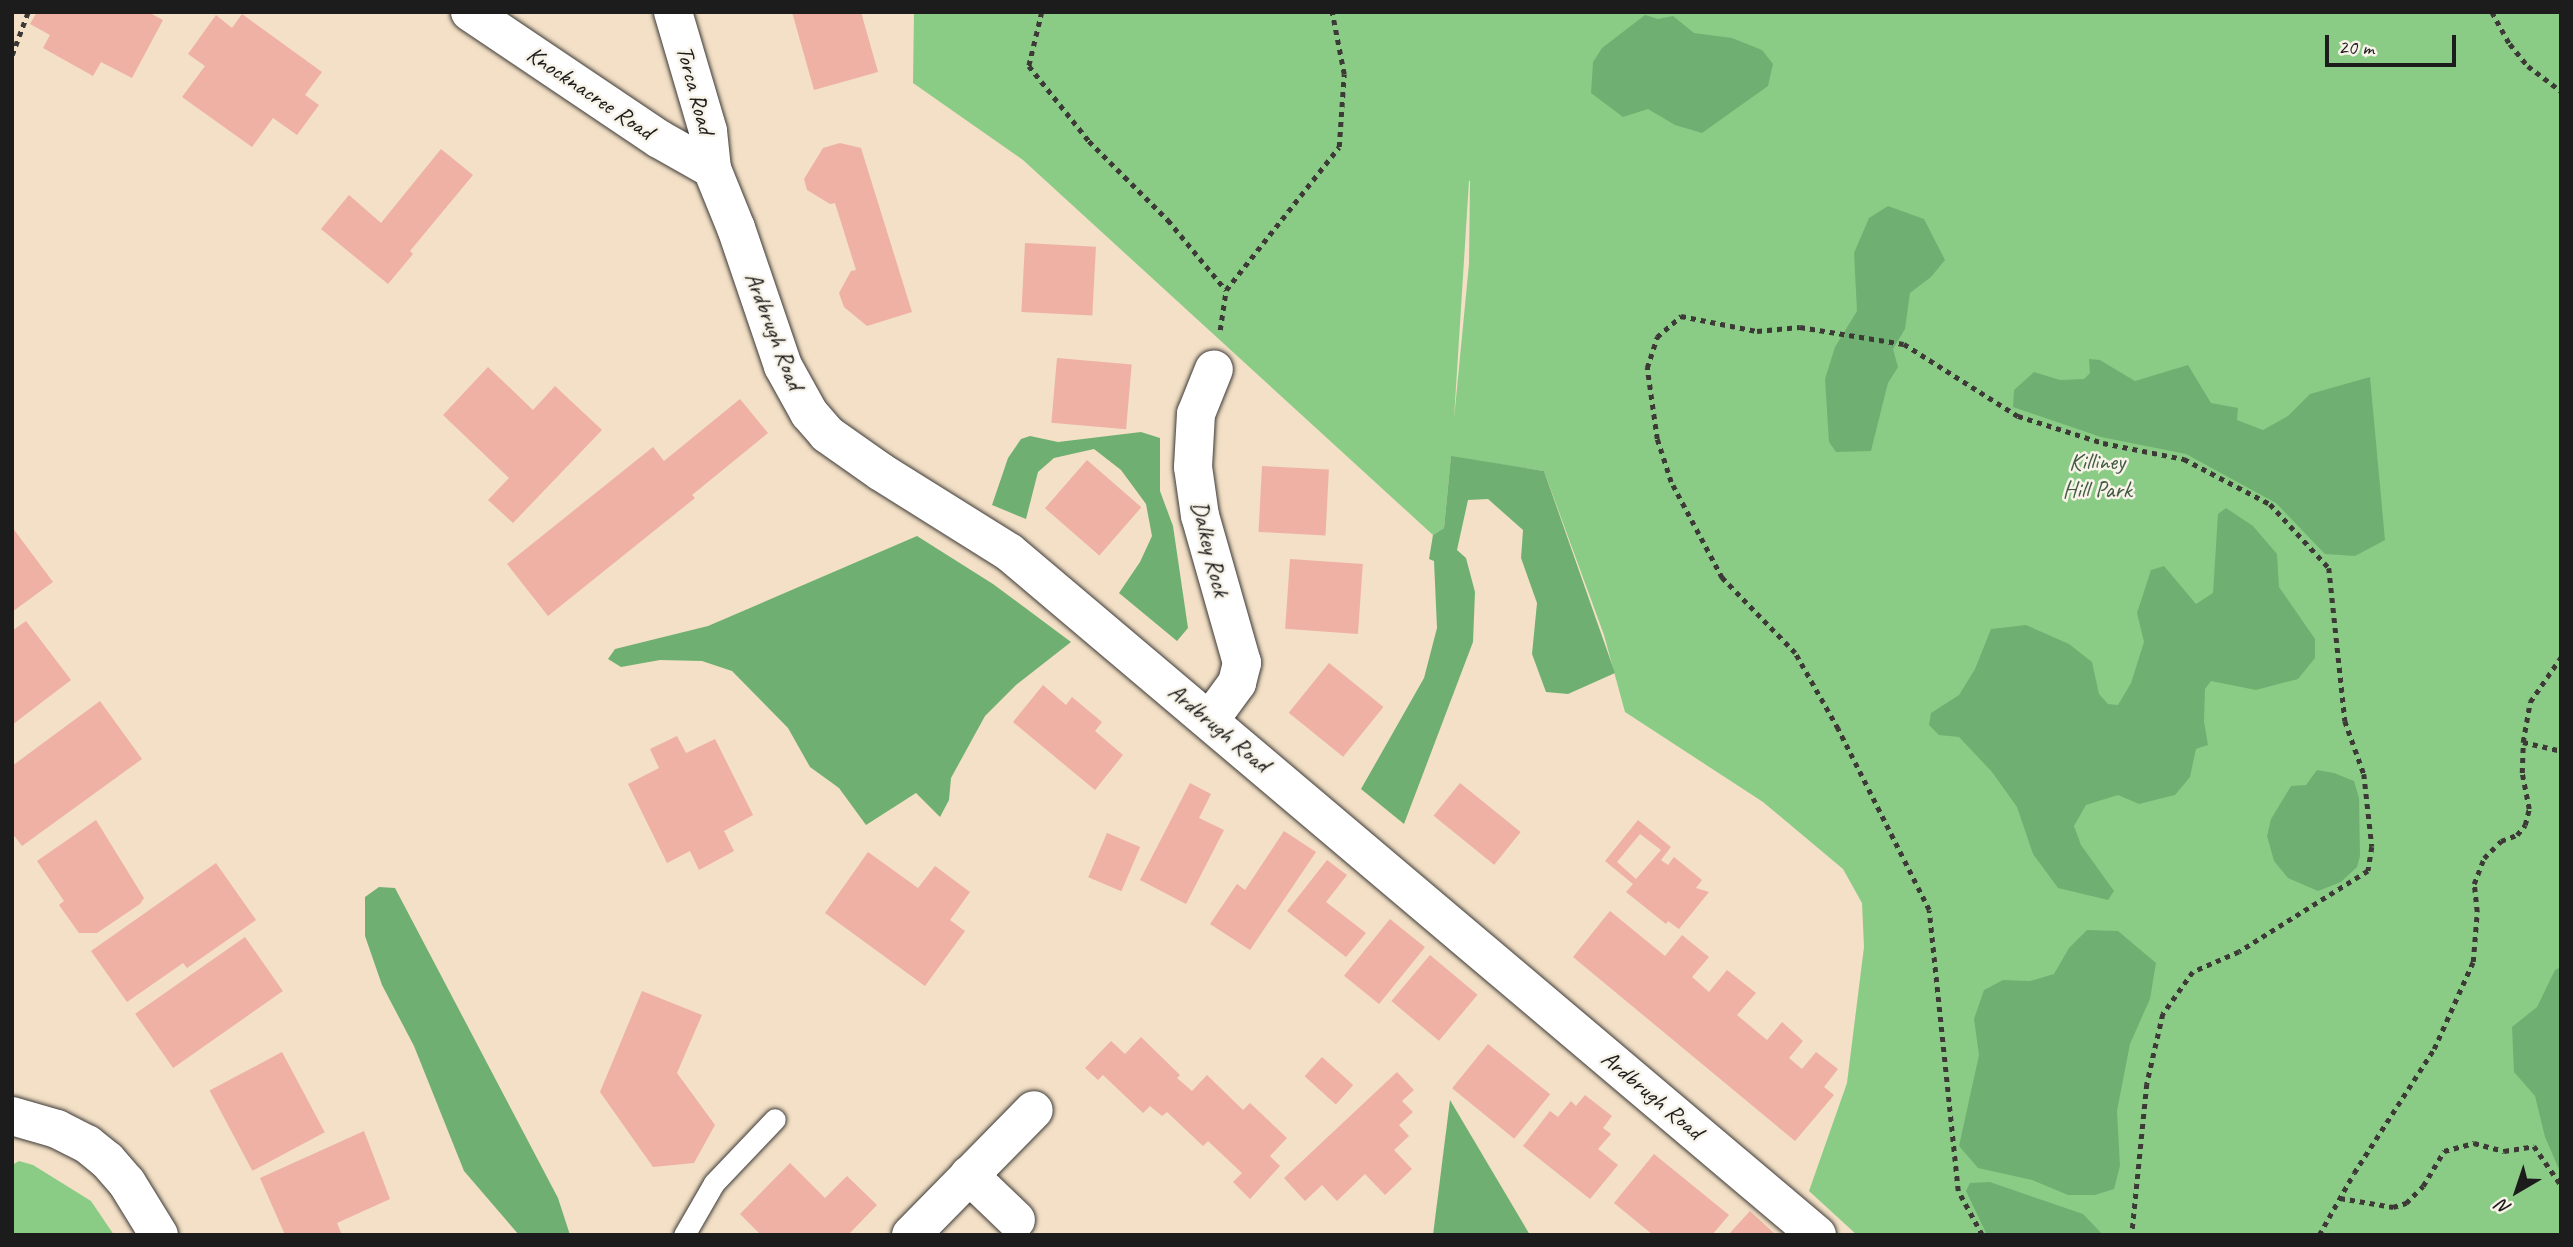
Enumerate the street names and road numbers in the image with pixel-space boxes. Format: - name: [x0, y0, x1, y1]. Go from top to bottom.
- street label: Knocknacree Road: [521, 40, 659, 146]
- street label: Torca Road: [669, 43, 721, 137]
- street label: Ardbrugh Road: [738, 268, 810, 394]
- street label: Dalkey Rock: [1184, 498, 1236, 600]
- street label: Ardbrugh Road: [1163, 677, 1275, 779]
- street label: Ardbrugh Road: [1596, 1044, 1708, 1146]

